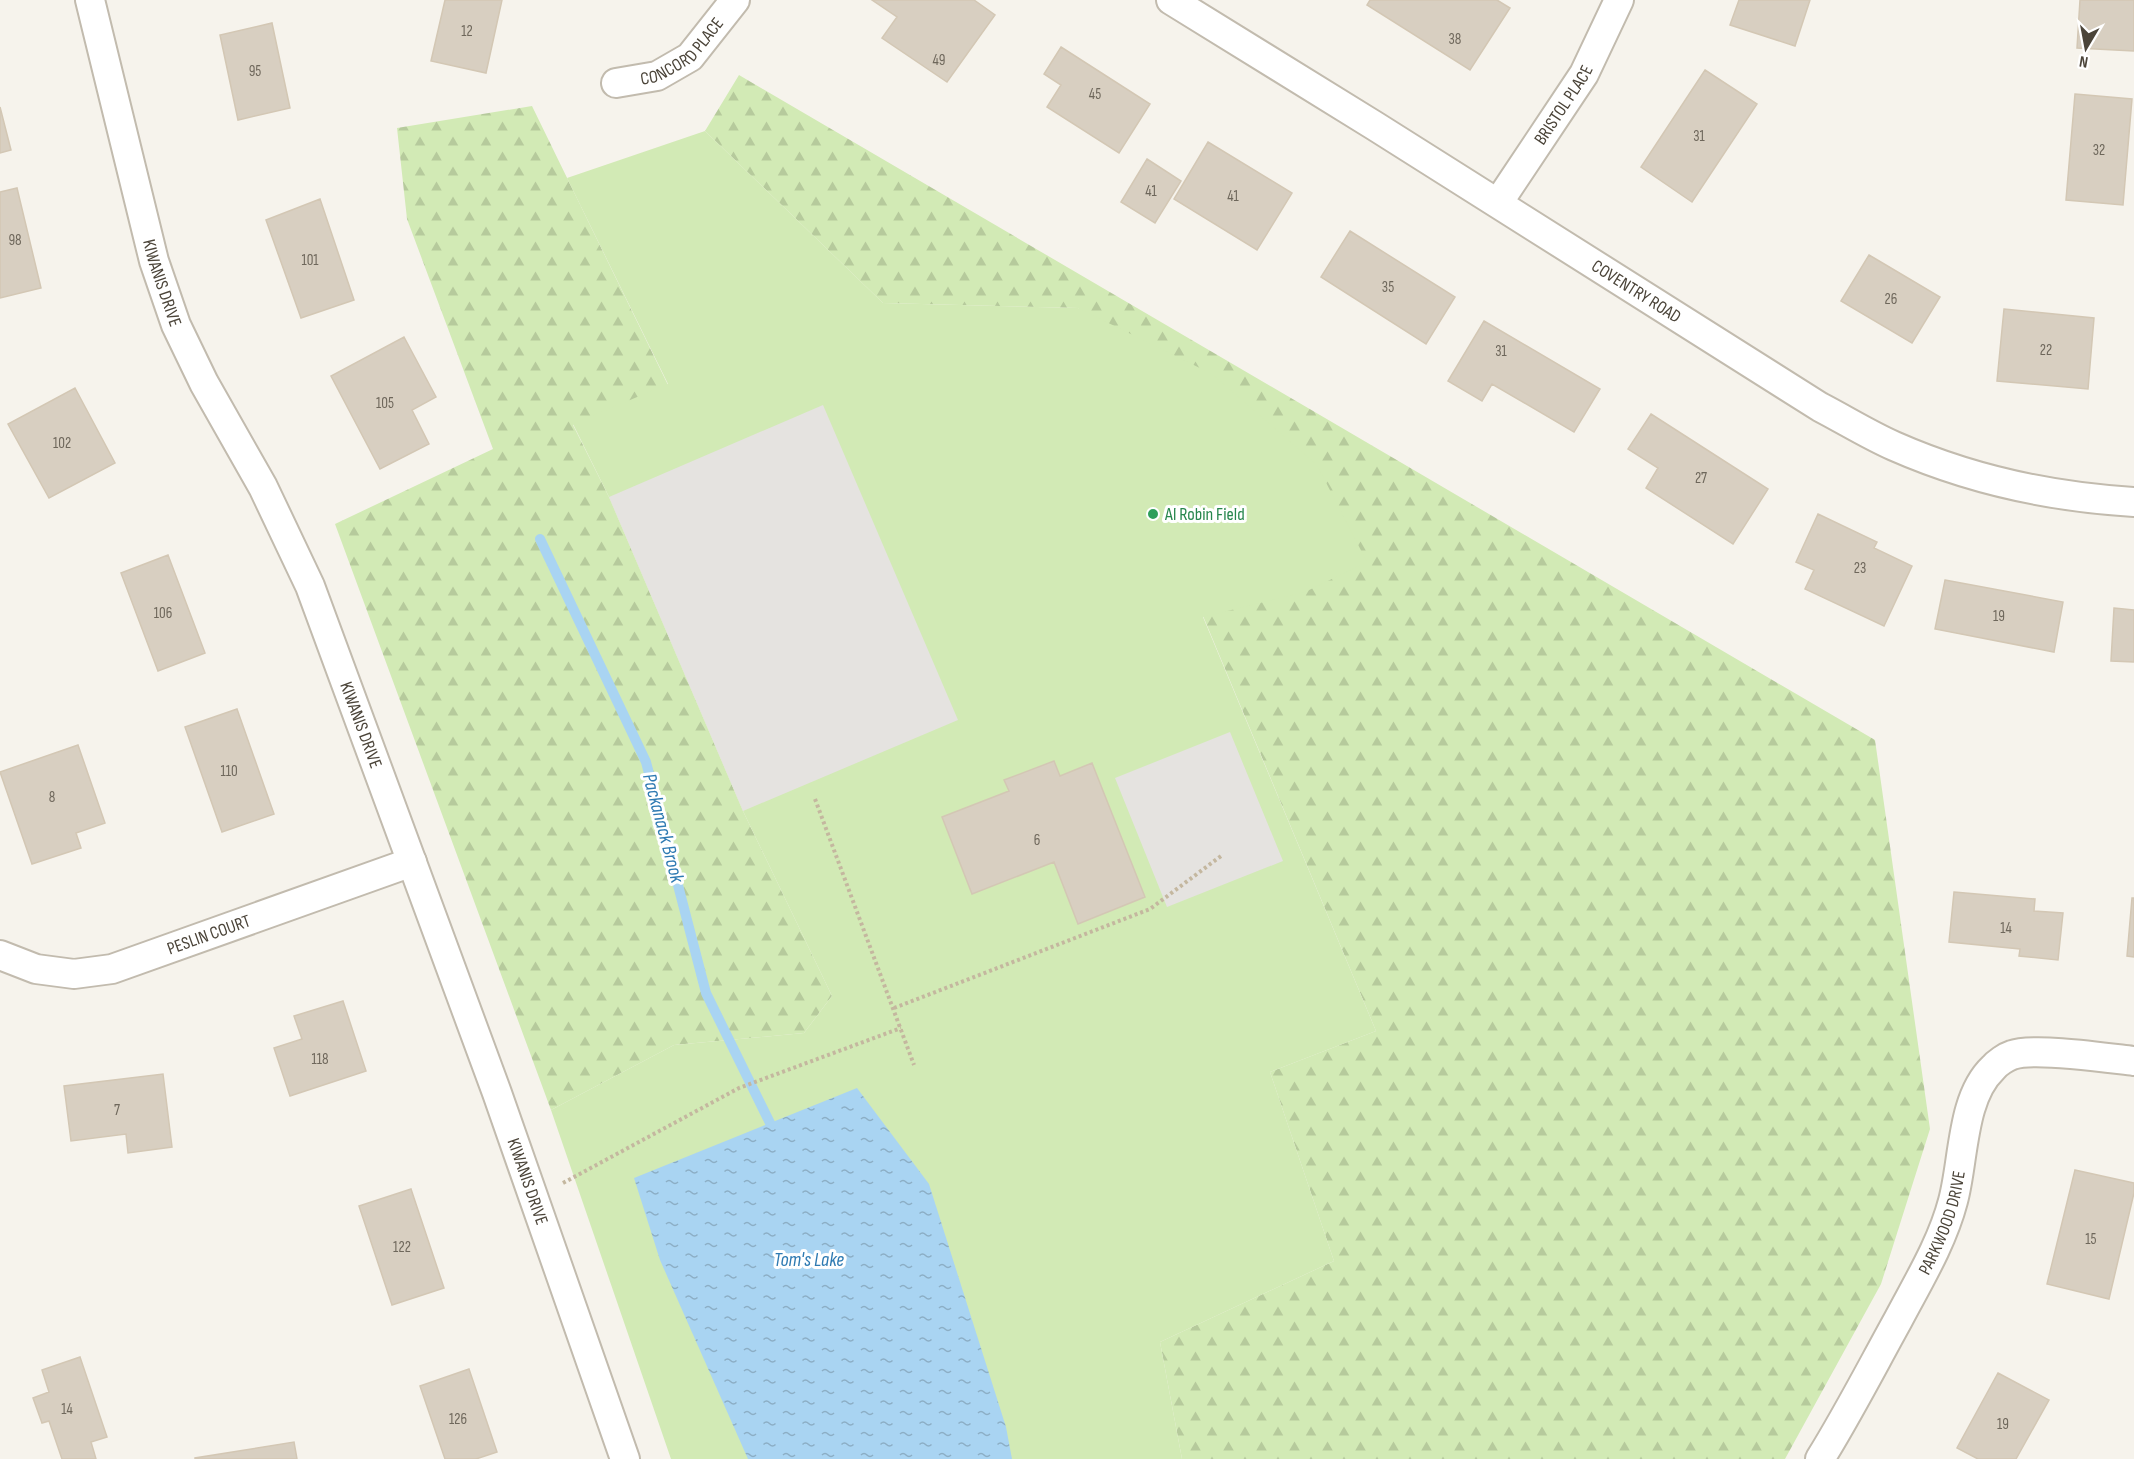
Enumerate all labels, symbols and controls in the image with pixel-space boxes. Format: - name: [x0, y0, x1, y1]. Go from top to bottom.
- street label: CONCORD PLACE: [639, 13, 728, 89]
- north arrow: [2056, 18, 2116, 78]
- house number: 12: [461, 22, 473, 41]
- house number: 38: [1449, 30, 1461, 49]
- house number: 49: [933, 51, 945, 70]
- text: N: [2078, 51, 2090, 71]
- house number: 95: [249, 62, 261, 81]
- street label: BRISTOL PLACE: [1529, 62, 1597, 149]
- house number: 45: [1089, 85, 1101, 104]
- house number: 31: [1693, 127, 1706, 146]
- house number: 32: [2093, 141, 2105, 160]
- house number: 41: [1145, 182, 1158, 201]
- house number: 41: [1227, 187, 1240, 206]
- house number: 98: [8, 231, 22, 250]
- street label: KIWANIS DRIVE: [139, 237, 186, 329]
- house number: 101: [301, 251, 319, 270]
- street label: COVENTRY ROAD: [1588, 255, 1685, 327]
- house number: 35: [1382, 278, 1394, 297]
- house number: 26: [1885, 290, 1897, 309]
- house number: 22: [2040, 341, 2052, 360]
- house number: 31: [1495, 342, 1508, 361]
- house number: 105: [376, 394, 394, 413]
- house number: 102: [53, 434, 71, 453]
- house number: 27: [1695, 469, 1707, 488]
- place label: Al Robin Field: [1164, 504, 1245, 525]
- marker: Al Robin Field: [1146, 507, 1160, 521]
- house number: 23: [1854, 559, 1866, 578]
- house number: 106: [154, 604, 172, 623]
- house number: 19: [1993, 607, 2005, 626]
- street label: KIWANIS DRIVE: [336, 679, 387, 771]
- house number: 110: [220, 762, 238, 781]
- water label: Packanack Brook: [637, 771, 689, 886]
- house number: 8: [49, 788, 55, 807]
- house number: 6: [1034, 831, 1040, 850]
- street label: PESLIN COURT: [164, 910, 253, 959]
- house number: 14: [2000, 919, 2012, 938]
- house number: 118: [311, 1050, 329, 1069]
- house number: 7: [114, 1101, 120, 1120]
- street label: KIWANIS DRIVE: [503, 1135, 553, 1228]
- street label: PARKWOOD DRIVE: [1914, 1169, 1969, 1278]
- house number: 15: [2085, 1230, 2097, 1249]
- house number: 122: [393, 1238, 411, 1257]
- water label: Tom's Lake: [774, 1248, 844, 1272]
- house number: 14: [61, 1400, 73, 1419]
- house number: 126: [449, 1410, 467, 1429]
- house number: 19: [1997, 1415, 2009, 1434]

